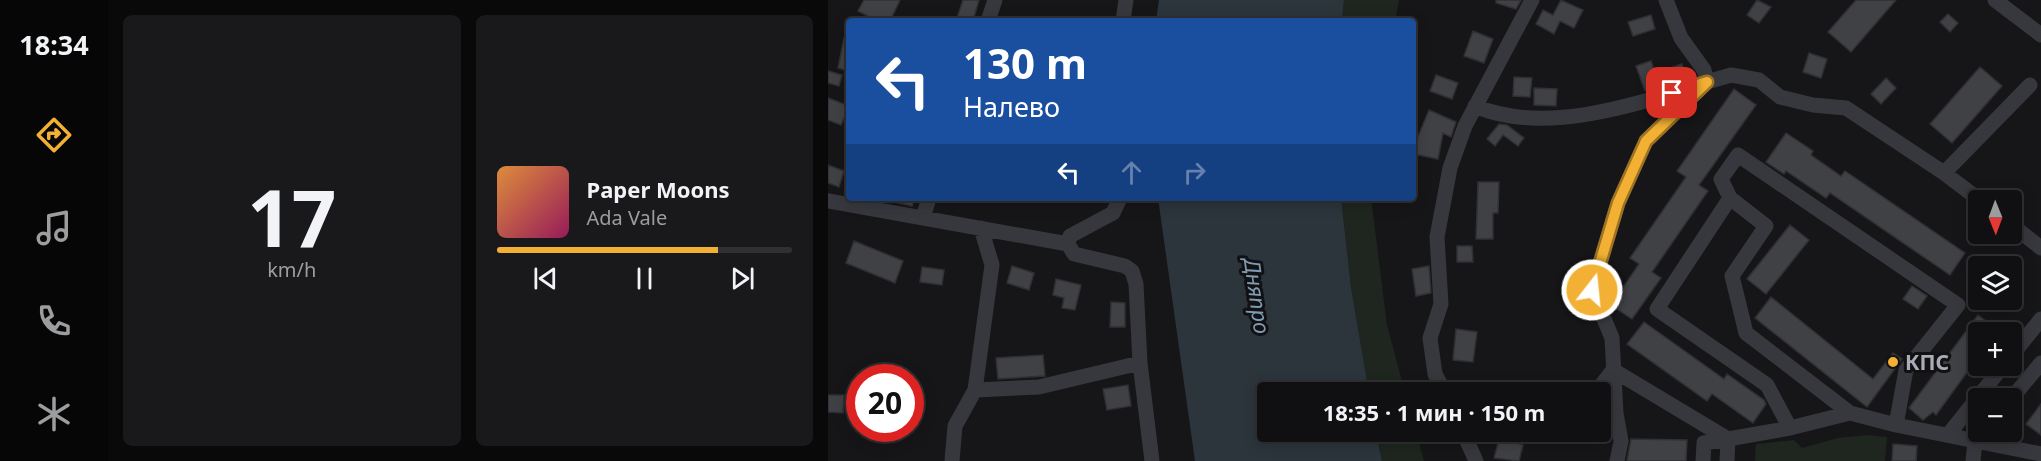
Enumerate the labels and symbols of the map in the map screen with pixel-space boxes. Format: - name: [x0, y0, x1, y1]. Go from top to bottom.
- pin: [1646, 67, 1697, 118]
- north arrow: [1968, 190, 2022, 244]
- water label: Дняпро: [1238, 254, 1278, 336]
- position arrow: [1560, 258, 1624, 322]
- place label: КПС: [1905, 348, 1949, 376]
- marker: КПС: [1886, 355, 1900, 369]
- speed limit sign: 20: [846, 364, 924, 442]

